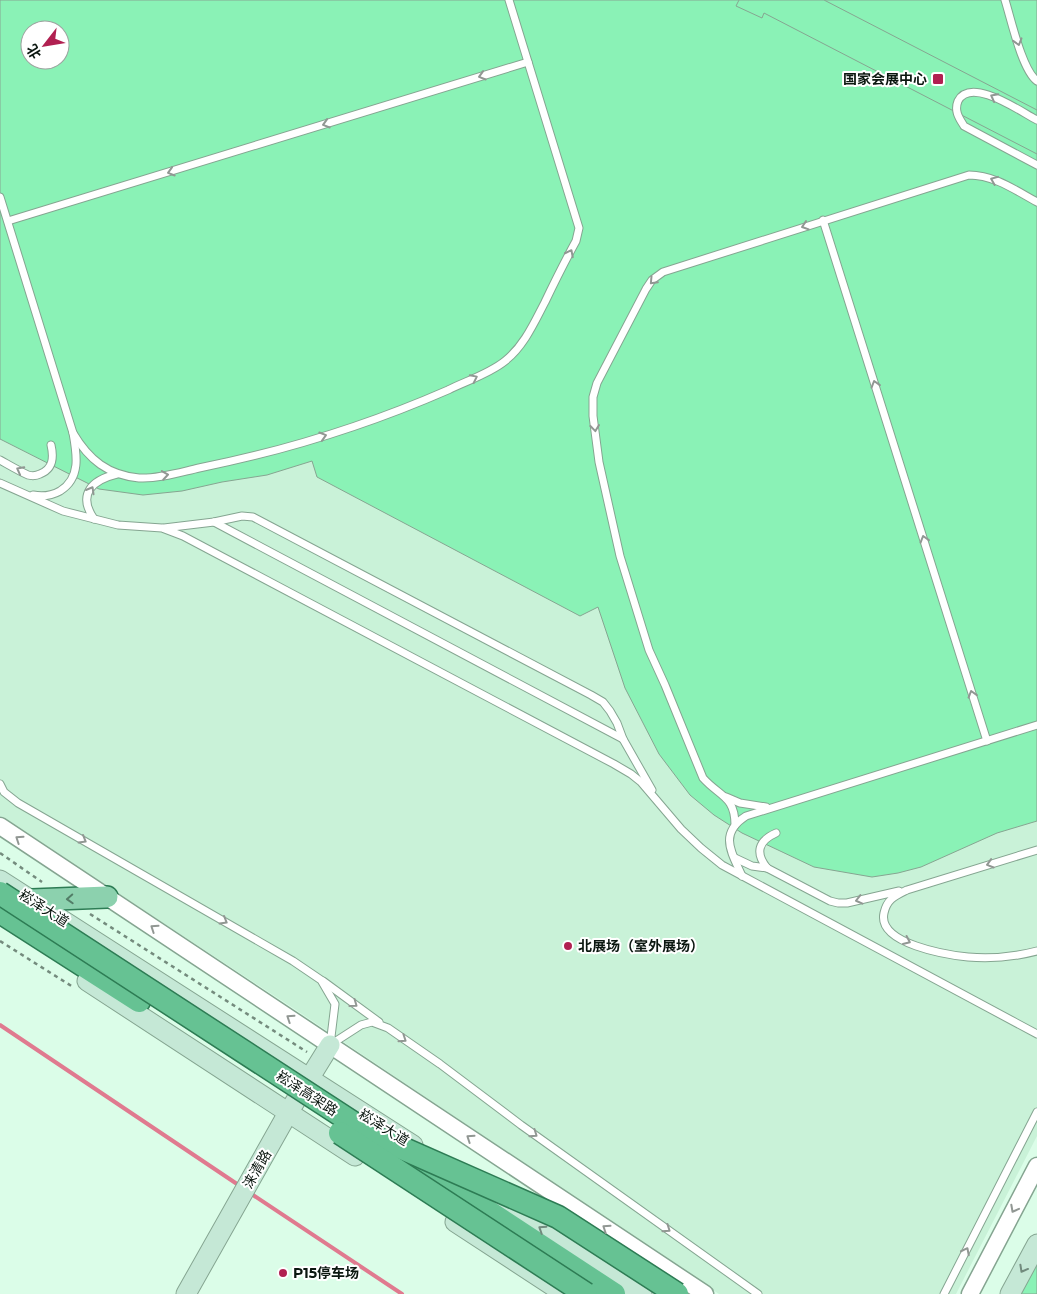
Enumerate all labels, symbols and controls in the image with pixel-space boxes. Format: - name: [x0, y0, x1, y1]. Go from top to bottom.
- north arrow: [20, 20, 70, 70]
- one-way arrow: [1012, 38, 1022, 46]
- text: 北: [23, 41, 45, 62]
- one-way arrow: [478, 70, 486, 80]
- place label: 国家会展中心: [843, 70, 927, 88]
- marker: 国家会展中心: [931, 72, 945, 86]
- one-way arrow: [990, 94, 999, 104]
- one-way arrow: [323, 118, 331, 128]
- one-way arrow: [167, 166, 176, 176]
- one-way arrow: [990, 176, 999, 186]
- one-way arrow: [801, 220, 809, 230]
- one-way arrow: [564, 249, 574, 258]
- one-way arrow: [650, 275, 659, 284]
- one-way arrow: [469, 374, 478, 384]
- one-way arrow: [871, 380, 881, 389]
- one-way arrow: [589, 423, 599, 432]
- one-way arrow: [318, 432, 326, 442]
- one-way arrow: [16, 466, 25, 476]
- one-way arrow: [161, 470, 169, 480]
- one-way arrow: [85, 486, 95, 495]
- one-way arrow: [919, 535, 929, 544]
- one-way arrow: [968, 691, 978, 699]
- one-way arrow: [77, 834, 86, 844]
- one-way arrow: [15, 835, 24, 845]
- one-way arrow: [987, 859, 995, 869]
- street label: 崧泽大道: [16, 885, 72, 931]
- one-way arrow: [65, 893, 73, 904]
- one-way arrow: [855, 894, 864, 905]
- one-way arrow: [219, 915, 228, 925]
- one-way arrow: [150, 925, 160, 934]
- one-way arrow: [902, 935, 911, 946]
- place label: 北展场（室外展场）: [578, 937, 704, 955]
- marker: 北展场（室外展场）: [562, 940, 574, 952]
- one-way arrow: [348, 998, 358, 1007]
- one-way arrow: [286, 1015, 295, 1024]
- one-way arrow: [398, 1032, 407, 1042]
- street label: 崧泽高架路: [273, 1066, 341, 1120]
- street label: 崧泽大道: [355, 1105, 413, 1149]
- one-way arrow: [529, 1128, 538, 1138]
- one-way arrow: [467, 1135, 476, 1144]
- street label: 涞清路: [239, 1146, 275, 1192]
- one-way arrow: [1010, 1204, 1020, 1213]
- one-way arrow: [661, 1223, 671, 1232]
- one-way arrow: [602, 1225, 612, 1234]
- one-way arrow: [539, 1226, 548, 1235]
- one-way arrow: [960, 1247, 970, 1256]
- place label: P15停车场: [293, 1264, 359, 1282]
- one-way arrow: [1019, 1264, 1029, 1273]
- marker: P15停车场: [277, 1267, 289, 1279]

